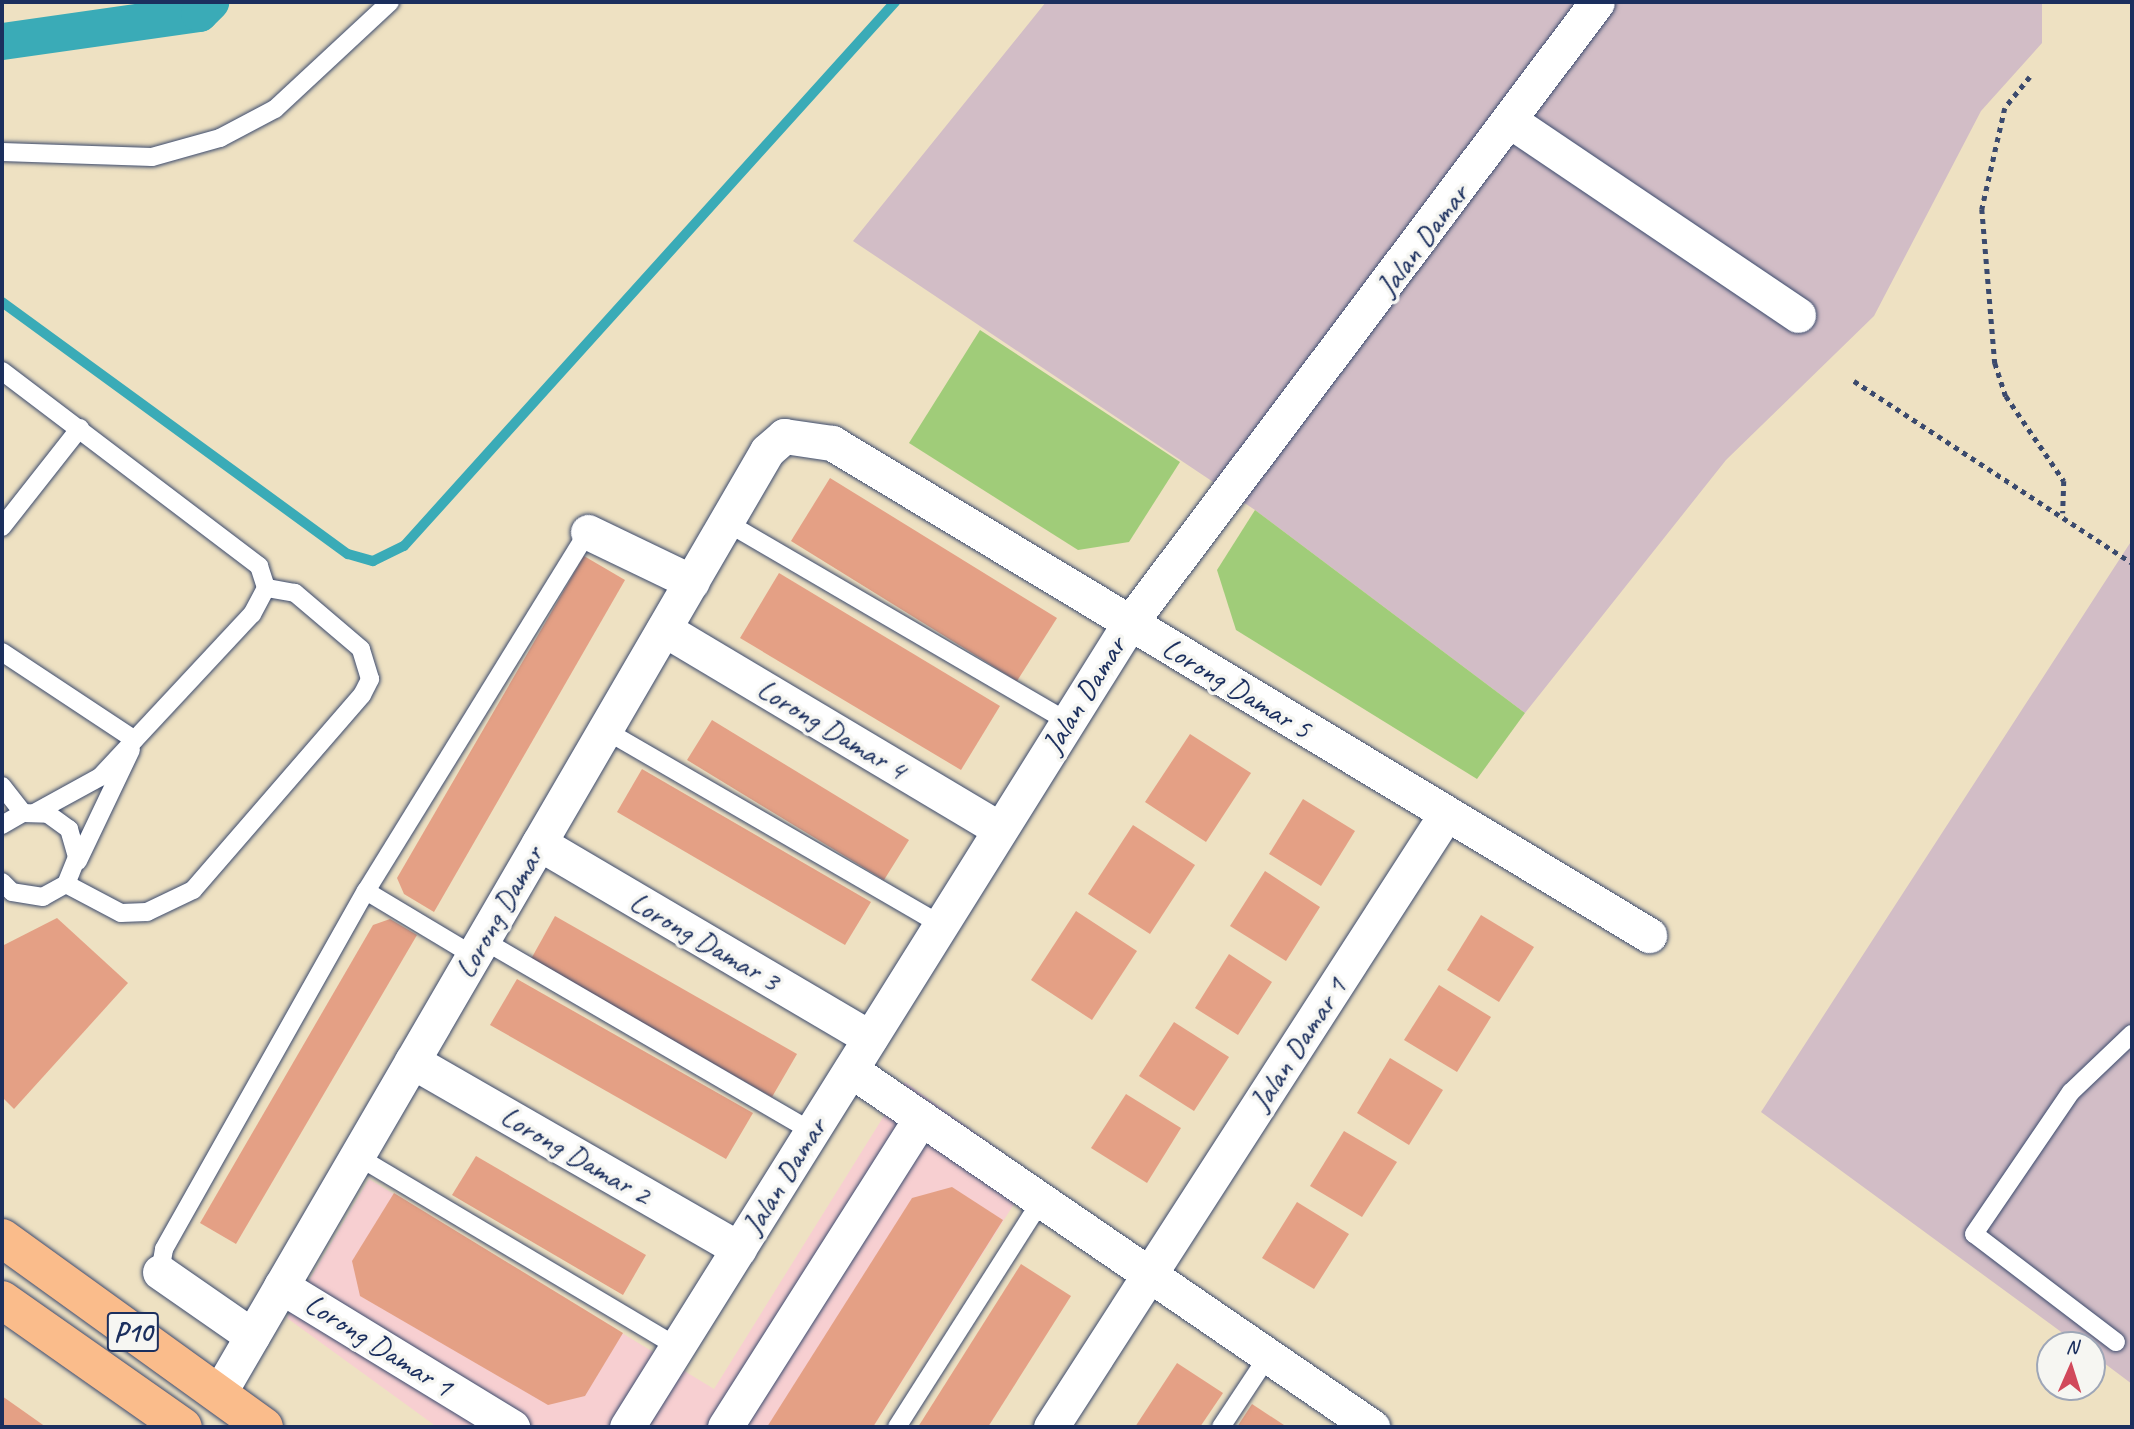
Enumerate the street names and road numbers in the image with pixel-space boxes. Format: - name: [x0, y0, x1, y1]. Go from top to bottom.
- street label: Jalan Damar: [1369, 177, 1475, 303]
- street label: Jalan Damar: [1034, 630, 1134, 760]
- street label: Lorong Damar 5: [1156, 630, 1318, 746]
- street label: Lorong Damar 4: [751, 671, 913, 787]
- street label: Lorong Damar: [447, 840, 551, 984]
- street label: Lorong Damar 3: [624, 884, 786, 998]
- street label: Jalan Damar 1: [1242, 971, 1354, 1117]
- street label: Lorong Damar 2: [495, 1098, 657, 1212]
- street label: Jalan Damar: [734, 1111, 834, 1241]
- street label: Lorong Damar 1: [299, 1285, 459, 1405]
- road number: P10: [107, 1308, 159, 1356]

